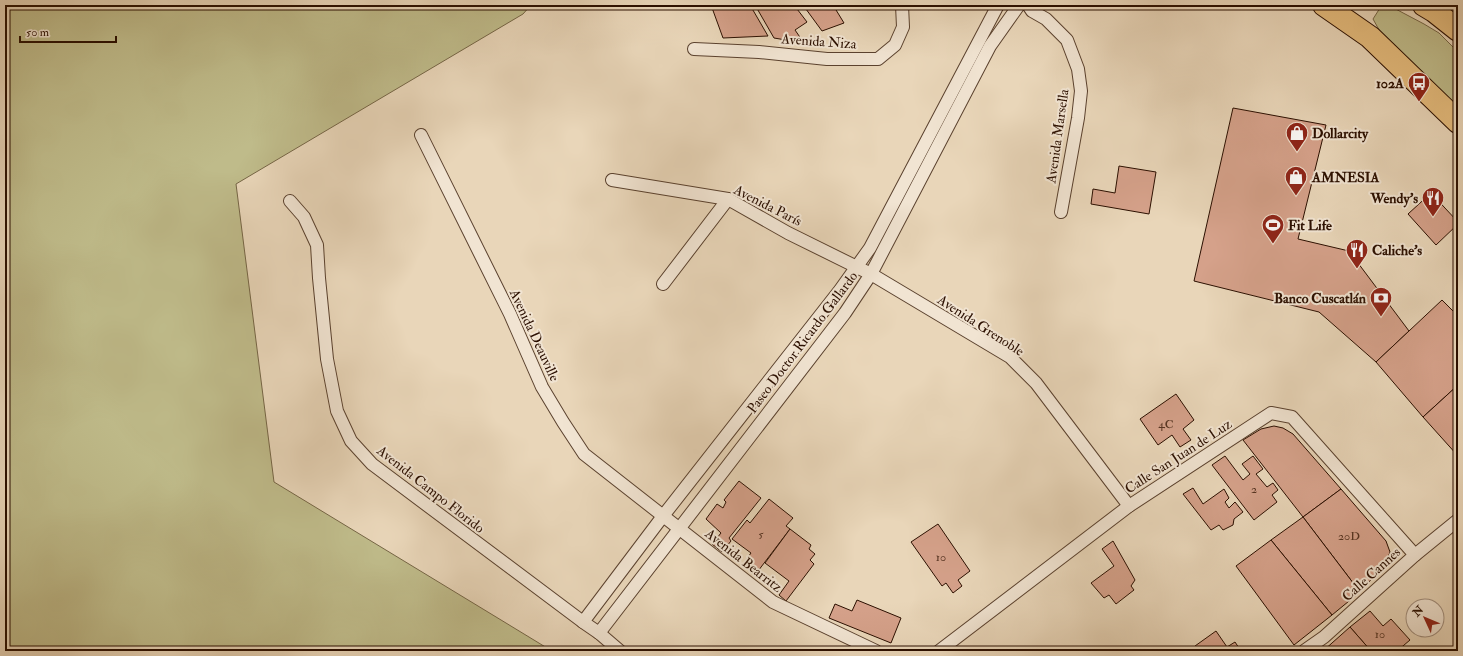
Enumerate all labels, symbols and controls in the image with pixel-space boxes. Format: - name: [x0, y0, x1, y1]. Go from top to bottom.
- scale bar: [20, 18, 116, 44]
- text: 50 m: [26, 25, 50, 40]
- street label: Avenida Niza: [780, 30, 857, 53]
- bus stop icon: 102A: [1406, 70, 1432, 103]
- place label: 102A: [1376, 75, 1404, 92]
- street label: Avenida Marsella: [1042, 88, 1073, 185]
- shop icon: Dollarcity: [1284, 120, 1310, 153]
- place label: Dollarcity: [1312, 125, 1369, 143]
- shop icon: AMNESIA: [1283, 164, 1309, 197]
- place label: AMNESIA: [1311, 169, 1379, 186]
- street label: Avenida París: [730, 181, 805, 230]
- restaurant icon: Wendy's: [1420, 185, 1446, 218]
- place label: Wendy's: [1369, 190, 1418, 208]
- sports icon: Fit Life: [1260, 212, 1286, 245]
- place label: Fit Life: [1288, 217, 1332, 234]
- restaurant icon: Caliche's: [1344, 237, 1370, 270]
- place label: Caliche's: [1372, 242, 1422, 259]
- street label: Paseo Doctor Ricardo Gallardo: [744, 268, 861, 417]
- street label: Avenida Deauville: [505, 285, 563, 384]
- bank icon: Banco Cuscatlán: [1368, 285, 1394, 318]
- place label: Banco Cuscatlán: [1274, 290, 1367, 307]
- street label: Avenida Grenoble: [933, 291, 1027, 360]
- street label: Calle San Juan de Luz: [1122, 415, 1235, 497]
- house number: 4C: [1158, 417, 1174, 432]
- street label: Avenida Campo Florido: [372, 441, 488, 538]
- house number: 2: [1251, 482, 1257, 497]
- street label: Avenida Bearritz: [701, 524, 786, 596]
- house number: 5: [758, 527, 764, 542]
- house number: 20D: [1338, 529, 1360, 544]
- street label: Calle Cannes: [1339, 544, 1404, 605]
- house number: 10: [936, 550, 946, 565]
- north arrow: [1405, 598, 1445, 638]
- text: N: [1409, 603, 1427, 620]
- house number: 10: [1375, 627, 1385, 642]

